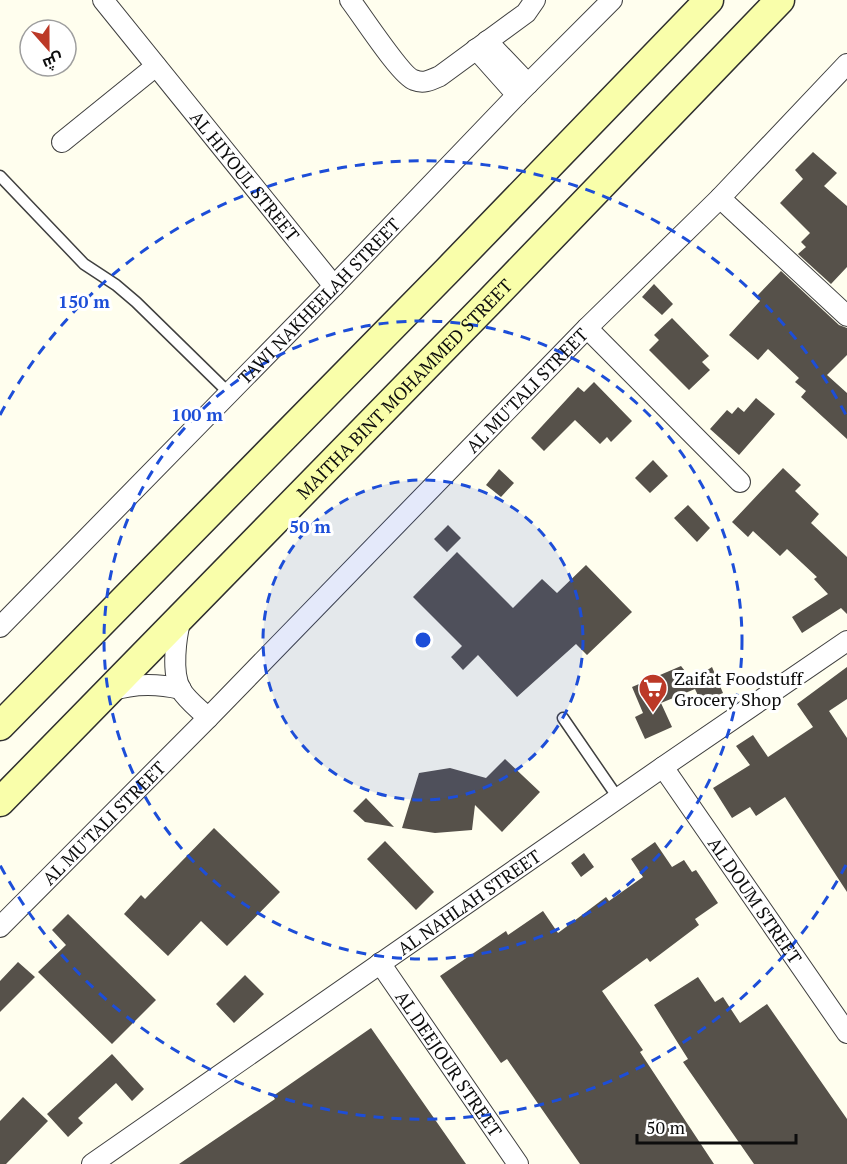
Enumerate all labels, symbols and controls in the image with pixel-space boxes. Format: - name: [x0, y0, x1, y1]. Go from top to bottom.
- north arrow: [18, 18, 78, 78]
- text: ش: [40, 48, 67, 76]
- street label: AL HIYOUL STREET: [185, 106, 305, 246]
- street label: TAWI NAKHEELAH STREET: [232, 213, 405, 389]
- street label: MAITHA BINT MOHAMMED STREET: [291, 274, 517, 504]
- text: 150 m: [58, 289, 110, 313]
- street label: AL MU'TALI STREET: [460, 323, 593, 458]
- text: 100 m: [171, 402, 223, 426]
- text: 50 m: [289, 514, 331, 538]
- centre of rings: [413, 630, 433, 650]
- place label: Zaifat Foodstuff Grocery Shop: [674, 666, 804, 711]
- supermarket icon: Zaifat Foodstuff Grocery Shop: [637, 672, 669, 714]
- street label: AL MU'TALI STREET: [37, 756, 170, 890]
- street label: AL DOUM STREET: [703, 832, 807, 968]
- street label: AL NAHLAH STREET: [393, 844, 545, 960]
- street label: AL DEEJOUR STREET: [390, 986, 508, 1141]
- scale bar: [637, 1107, 796, 1145]
- text: 50 m: [646, 1115, 686, 1139]

